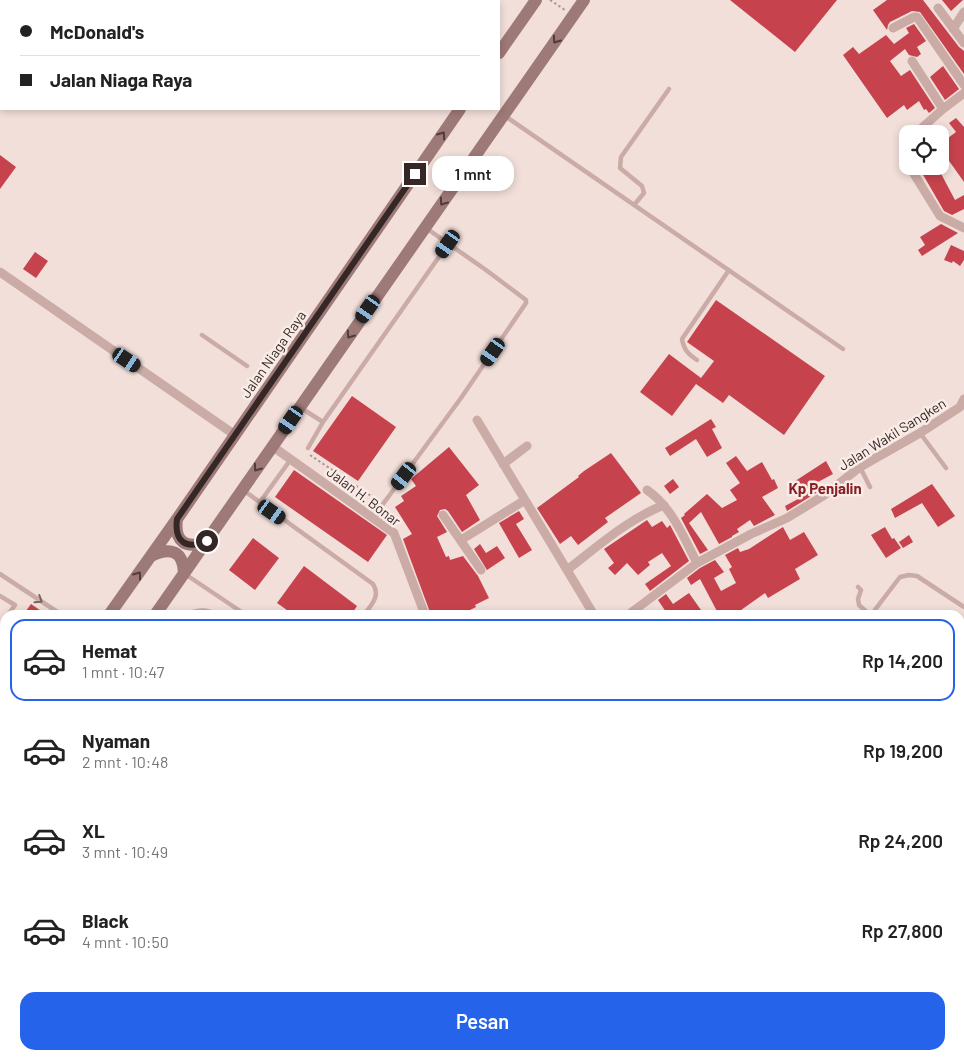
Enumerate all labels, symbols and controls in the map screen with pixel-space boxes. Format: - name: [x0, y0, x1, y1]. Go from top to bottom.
- text: McDonald's: [50, 20, 144, 43]
- one-way arrow: [553, 34, 562, 44]
- text: Jalan Niaga Raya: [50, 68, 192, 91]
- map controls: [899, 125, 949, 175]
- button: locate: [899, 125, 949, 175]
- one-way arrow: [436, 132, 445, 141]
- callout: 1 mnt: [432, 156, 515, 192]
- route end: [404, 163, 426, 185]
- text: 1 mnt: [455, 164, 491, 183]
- one-way arrow: [440, 196, 449, 206]
- car: [433, 227, 462, 261]
- car: [353, 292, 382, 326]
- street label: Jalan Niaga Raya: [237, 307, 309, 401]
- one-way arrow: [347, 329, 356, 339]
- car: [478, 335, 507, 369]
- car: [110, 345, 143, 375]
- street label: Jalan Wakil Sangken: [835, 394, 949, 474]
- car: [276, 403, 305, 437]
- car: [388, 460, 419, 492]
- one-way arrow: [254, 463, 263, 472]
- street label: Jalan H. Bonar: [324, 463, 404, 529]
- district label: Kp Penjalin: [788, 479, 862, 497]
- car: [255, 497, 288, 527]
- route start: [196, 530, 218, 552]
- one-way arrow: [132, 572, 140, 581]
- one-way arrow: [34, 594, 43, 603]
- icon: car: [22, 638, 67, 683]
- text: Hemat: [82, 639, 137, 662]
- text: Rp 14,200: [862, 649, 943, 672]
- text: 1 mnt · 10:47: [82, 662, 164, 681]
- icon: car: [22, 728, 67, 773]
- text: Nyaman: [82, 729, 150, 752]
- text: Rp 19,200: [863, 739, 943, 762]
- text: 2 mnt · 10:48: [82, 752, 168, 771]
- icon: car: [22, 818, 67, 863]
- text: XL: [82, 819, 105, 842]
- text: Rp 24,200: [858, 829, 943, 852]
- text: 3 mnt · 10:49: [82, 842, 168, 861]
- icon: car: [22, 908, 67, 953]
- text: Black: [82, 909, 129, 932]
- text: Rp 27,800: [861, 919, 943, 942]
- text: 4 mnt · 10:50: [82, 932, 169, 951]
- button: Pesan: [20, 992, 945, 1050]

